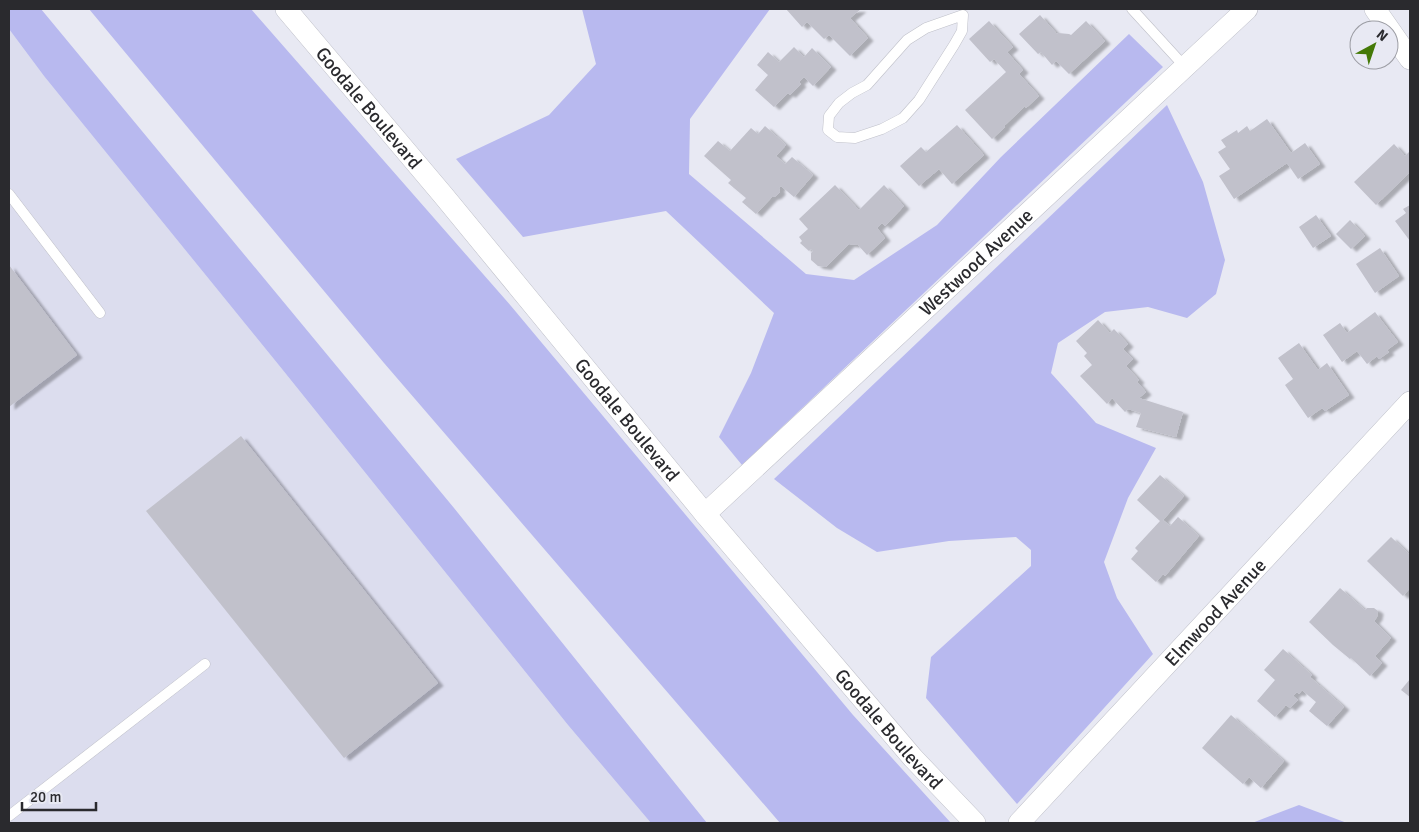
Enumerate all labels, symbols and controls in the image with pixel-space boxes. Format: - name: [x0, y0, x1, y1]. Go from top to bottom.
- north arrow: [1349, 20, 1399, 70]
- text: N: [1373, 26, 1391, 45]
- street label: Goodale Boulevard: [310, 42, 427, 174]
- street label: Westwood Avenue: [914, 204, 1038, 321]
- street label: Goodale Boulevard: [569, 354, 684, 487]
- street label: Elmwood Avenue: [1160, 554, 1272, 671]
- street label: Goodale Boulevard: [829, 664, 947, 795]
- scale bar: [22, 780, 96, 812]
- text: 20 m: [30, 788, 61, 806]

